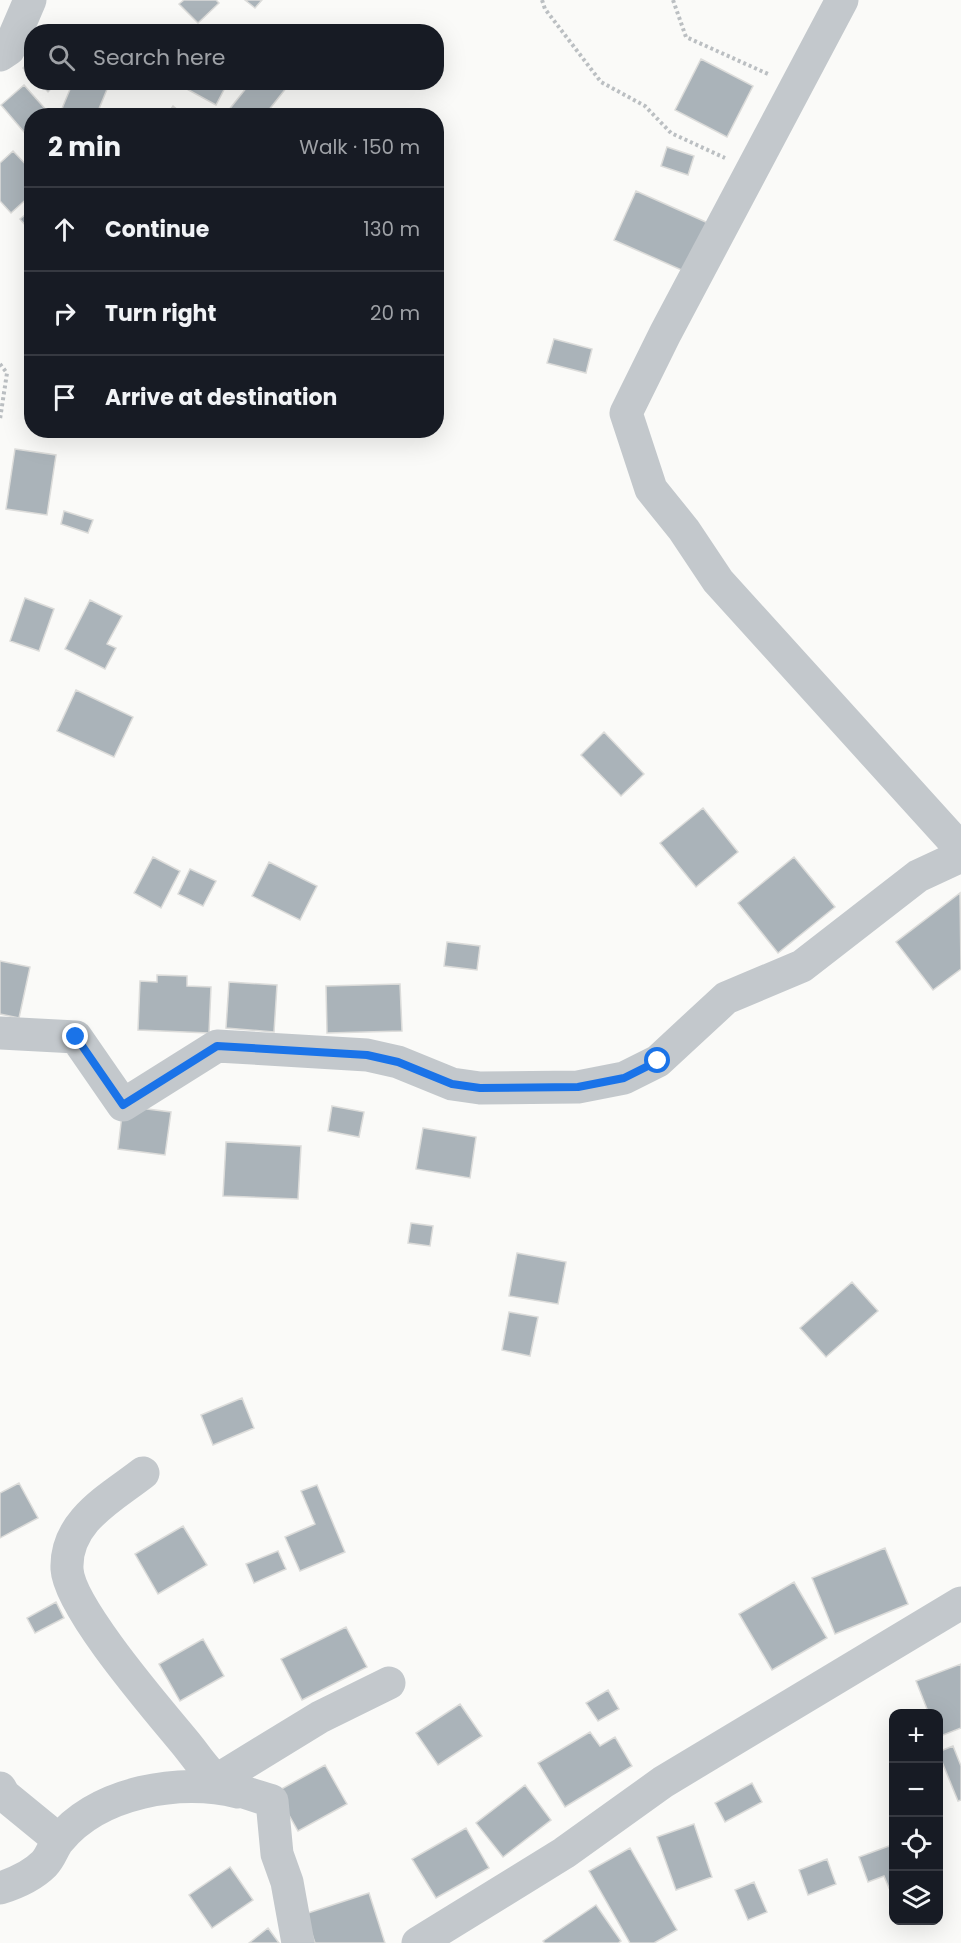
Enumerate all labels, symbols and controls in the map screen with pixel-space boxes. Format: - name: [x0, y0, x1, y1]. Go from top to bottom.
- search box: [24, 24, 444, 90]
- icon: search: [45, 41, 78, 74]
- text: Search here: [93, 42, 226, 73]
- text: 2 min: [48, 129, 121, 165]
- text: Walk · 150 m: [299, 133, 420, 161]
- icon: ahead: [48, 213, 81, 246]
- text: Continue: [105, 214, 209, 245]
- text: 130 m: [363, 215, 420, 243]
- icon: right: [48, 297, 81, 330]
- text: Turn right: [105, 298, 216, 329]
- text: 20 m: [370, 299, 420, 327]
- icon: arrive: [48, 381, 81, 414]
- text: Arrive at destination: [105, 382, 337, 413]
- route end: [62, 1023, 88, 1049]
- route start: [644, 1047, 670, 1073]
- map controls: [889, 1709, 943, 1925]
- button: +: [889, 1709, 943, 1763]
- button: −: [889, 1763, 943, 1817]
- button: locate: [889, 1817, 943, 1871]
- button: layers: [889, 1871, 943, 1925]

